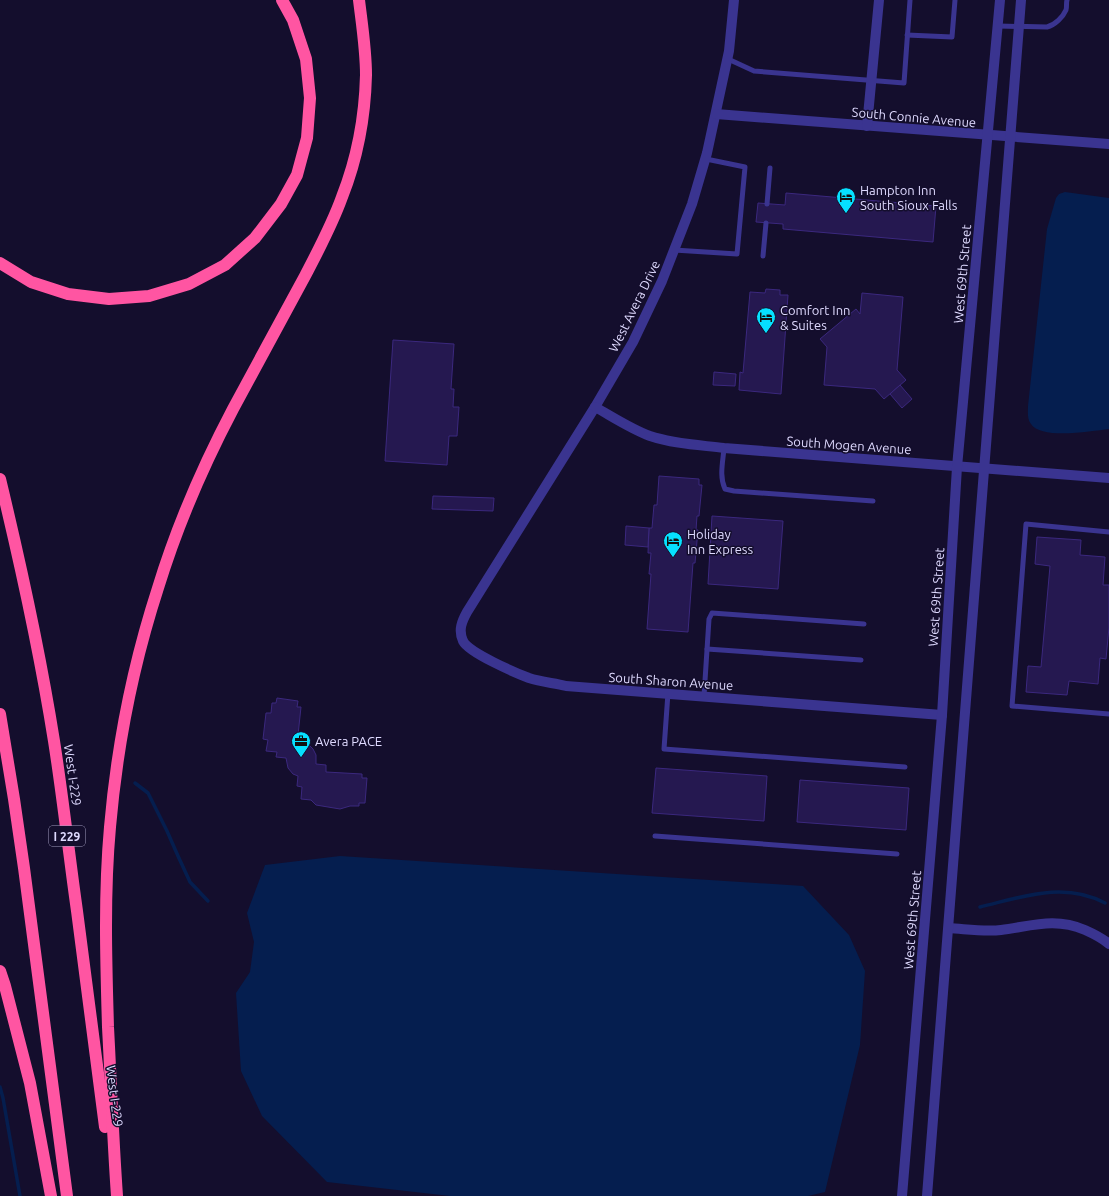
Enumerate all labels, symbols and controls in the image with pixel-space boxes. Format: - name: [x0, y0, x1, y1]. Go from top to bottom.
- street label: South Connie Avenue: [851, 105, 977, 129]
- place label: Hampton Inn South Sioux Falls: [860, 183, 958, 212]
- hotel icon: Hampton Inn South Sioux Falls: [835, 186, 857, 214]
- street label: West 69th Street: [951, 224, 973, 324]
- street label: West Avera Drive: [606, 258, 662, 354]
- place label: Comfort Inn & Suites: [780, 303, 851, 332]
- hotel icon: Comfort Inn & Suites: [755, 306, 777, 334]
- street label: South Mogen Avenue: [786, 434, 912, 456]
- place label: Holiday Inn Express: [687, 527, 753, 556]
- hotel icon: Holiday Inn Express: [662, 530, 684, 558]
- street label: West 69th Street: [926, 547, 946, 647]
- street label: South Sharon Avenue: [608, 670, 734, 692]
- office icon: Avera PACE: [290, 730, 312, 758]
- place label: Avera PACE: [315, 734, 382, 748]
- street label: West I-229: [62, 743, 84, 807]
- road number: I 229: [49, 826, 85, 846]
- street label: West 69th Street: [901, 870, 923, 970]
- street label: West I-229: [104, 1064, 126, 1128]

